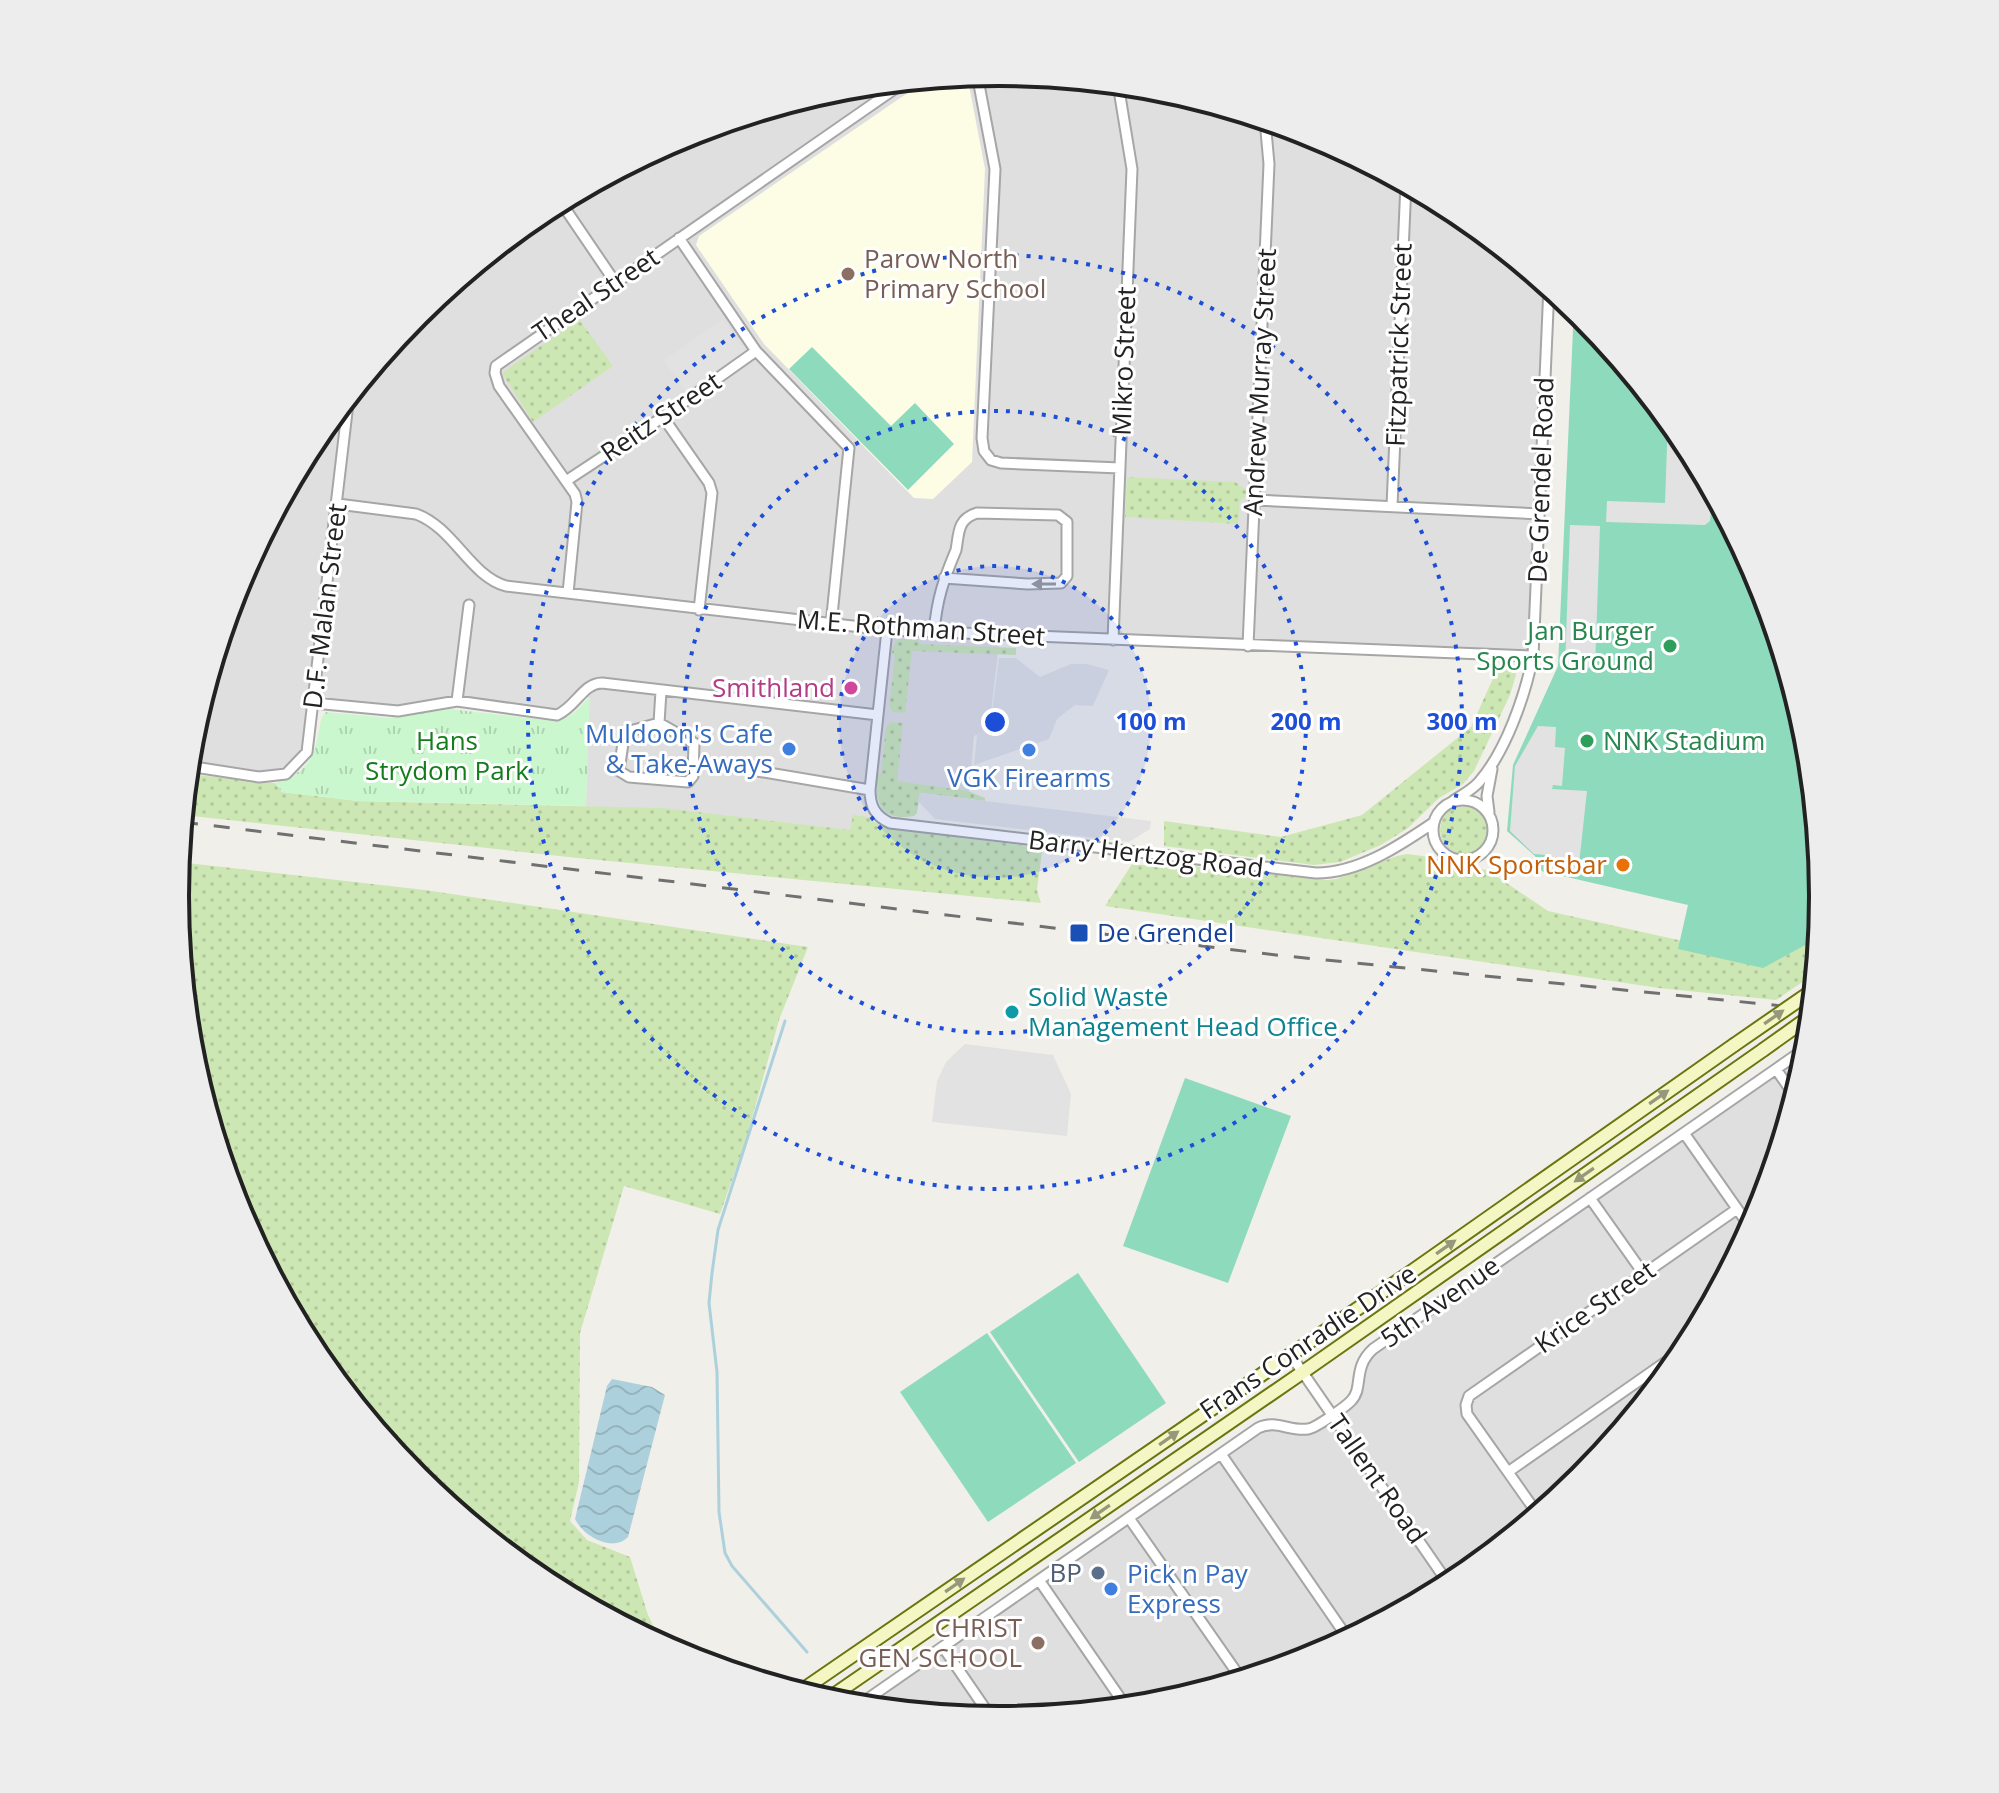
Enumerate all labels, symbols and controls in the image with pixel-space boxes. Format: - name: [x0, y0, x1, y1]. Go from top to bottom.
- street label: Theal Street: [525, 239, 666, 350]
- place label: Parow North Primary School: [864, 240, 1046, 306]
- street label: Fitzpatrick Street: [1376, 243, 1420, 447]
- street label: Andrew Murray Street: [1234, 247, 1284, 517]
- marker: Parow North Primary School: [839, 265, 857, 283]
- street label: Mikro Street: [1102, 286, 1144, 436]
- street label: Reitz Street: [593, 363, 728, 470]
- street label: De Grendel Road: [1518, 376, 1562, 584]
- street label: D.F. Malan Street: [294, 501, 354, 711]
- one-way arrow: [1031, 578, 1057, 590]
- street label: M.E. Rothman Street: [796, 600, 1047, 654]
- place label: Jan Burger Sports Ground: [1476, 612, 1654, 678]
- marker: Jan Burger Sports Ground: [1661, 637, 1679, 655]
- place label: Smithland: [712, 669, 835, 705]
- marker: Smithland: [842, 679, 860, 697]
- text: 100 m: [1116, 704, 1186, 737]
- text: 200 m: [1271, 704, 1341, 737]
- text: 300 m: [1427, 704, 1497, 737]
- centre of rings: [981, 708, 1009, 736]
- place label: Muldoon's Cafe & Take-Aways: [585, 715, 773, 781]
- park label: Hans Strydom Park: [365, 722, 529, 788]
- place label: NNK Stadium: [1603, 722, 1765, 758]
- marker: NNK Stadium: [1578, 732, 1596, 750]
- marker: Muldoon's Cafe & Take-Aways: [780, 740, 798, 758]
- marker: VGK Firearms: [1020, 741, 1038, 759]
- place label: VGK Firearms: [947, 759, 1111, 795]
- street label: Barry Hertzog Road: [1026, 821, 1266, 885]
- place label: NNK Sportsbar: [1426, 846, 1607, 882]
- marker: NNK Sportsbar: [1614, 856, 1632, 874]
- place label: De Grendel: [1097, 914, 1234, 950]
- marker: De Grendel: [1068, 922, 1090, 944]
- place label: Solid Waste Management Head Office: [1028, 978, 1338, 1044]
- marker: Solid Waste Management Head Office: [1003, 1003, 1021, 1021]
- one-way arrow: [1764, 1010, 1785, 1025]
- one-way arrow: [1649, 1090, 1670, 1105]
- one-way arrow: [1574, 1167, 1595, 1182]
- one-way arrow: [1436, 1240, 1457, 1255]
- street label: 5th Avenue: [1373, 1247, 1506, 1355]
- street label: Krice Street: [1527, 1251, 1662, 1361]
- street label: Frans Conradie Drive: [1192, 1255, 1423, 1427]
- street label: Tallent Road: [1320, 1406, 1436, 1550]
- one-way arrow: [1158, 1430, 1179, 1445]
- one-way arrow: [1090, 1504, 1111, 1519]
- place label: BP: [1050, 1554, 1082, 1590]
- place label: Pick n Pay Express: [1127, 1555, 1249, 1621]
- marker: BP: [1089, 1564, 1107, 1582]
- one-way arrow: [944, 1578, 965, 1593]
- marker: Pick n Pay Express: [1102, 1580, 1120, 1598]
- place label: CHRIST GEN SCHOOL: [858, 1609, 1023, 1675]
- marker: CHRIST GEN SCHOOL: [1029, 1634, 1047, 1652]

